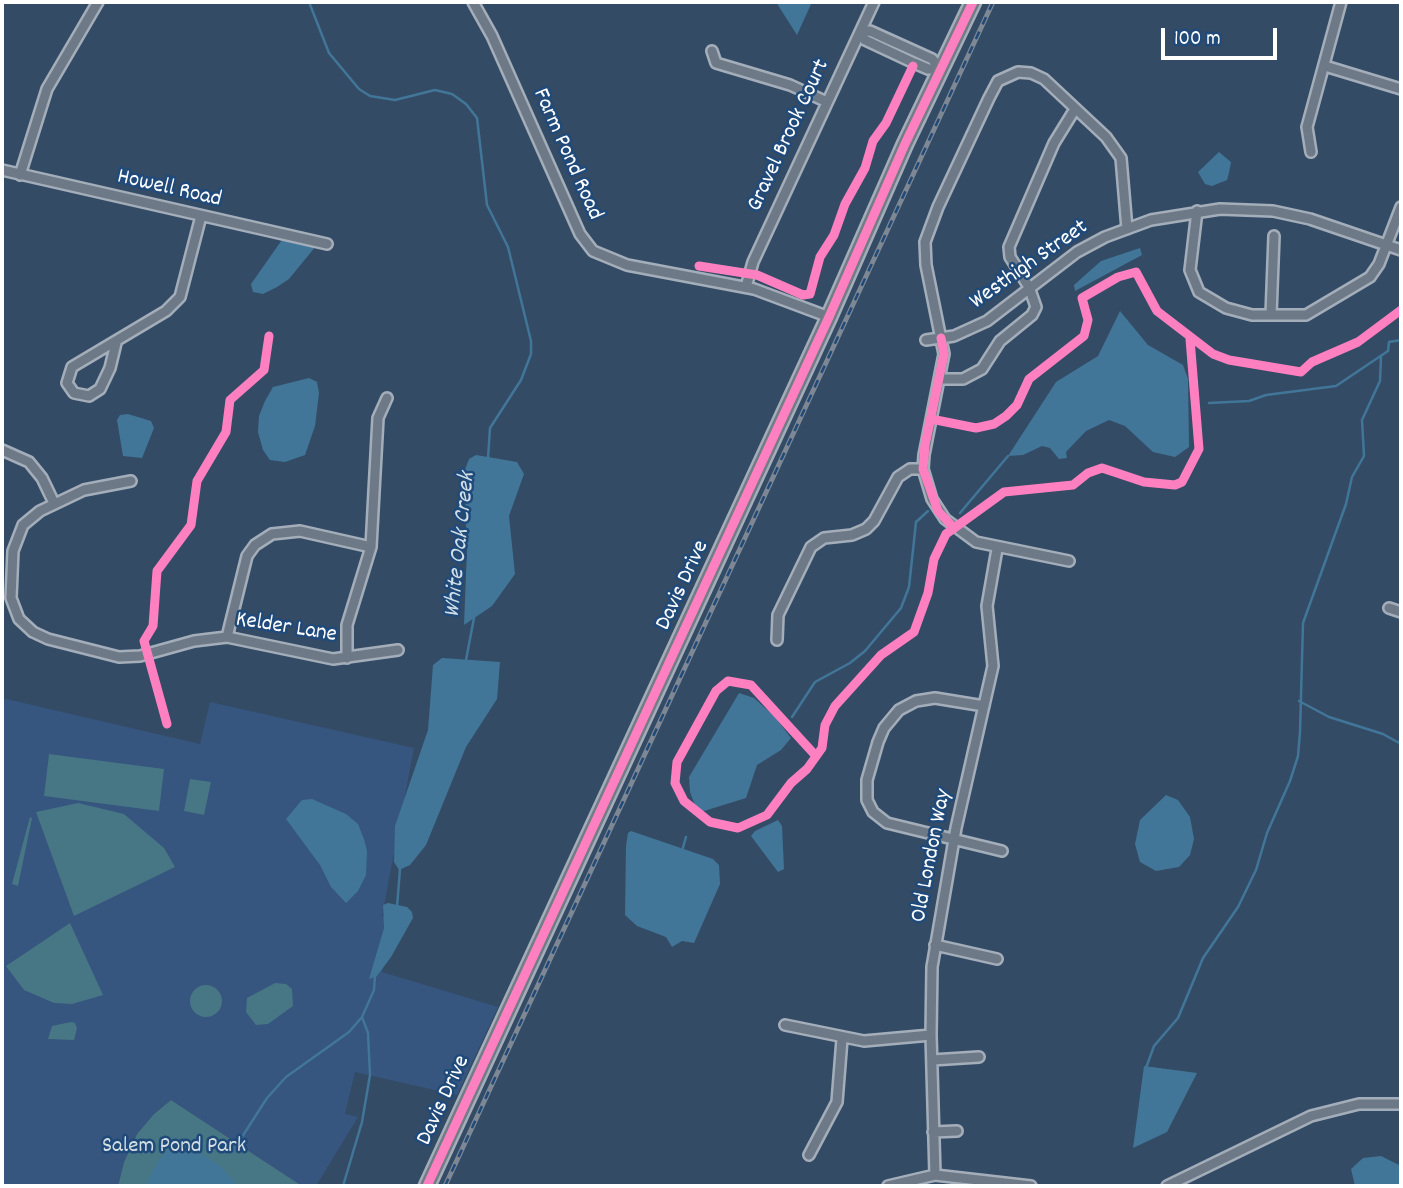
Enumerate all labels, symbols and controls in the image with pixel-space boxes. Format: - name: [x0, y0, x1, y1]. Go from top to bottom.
- scale bar: [1165, 14, 1280, 58]
- text: 100 m: [1174, 25, 1221, 55]
- street label: Gravel Brook Court: [743, 56, 837, 216]
- street label: Farm Pond Road: [525, 85, 607, 225]
- street label: Howell Road: [114, 165, 224, 215]
- street label: Westhigh Street: [966, 215, 1094, 317]
- water label: White Oak Creek: [440, 471, 484, 619]
- street label: Davis Drive: [651, 537, 717, 635]
- street label: Kelder Lane: [234, 607, 338, 651]
- street label: Old London Way: [907, 787, 959, 925]
- street label: Davis Drive: [412, 1052, 478, 1150]
- park label: Salem Pond Park: [102, 1134, 246, 1162]

